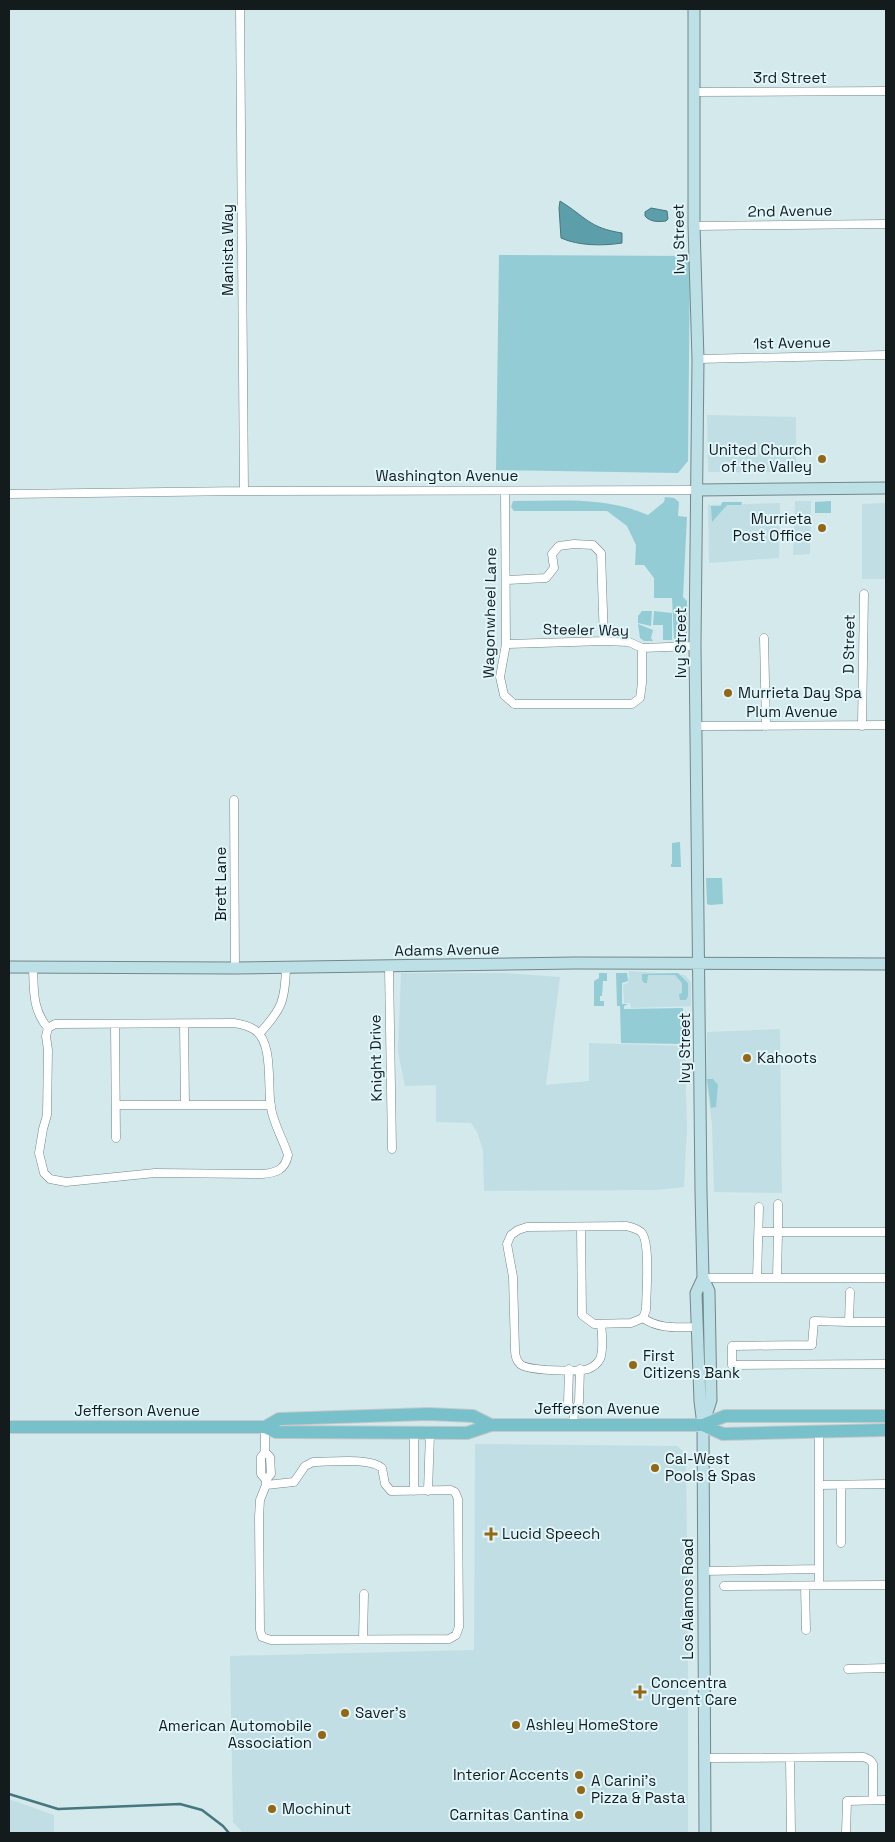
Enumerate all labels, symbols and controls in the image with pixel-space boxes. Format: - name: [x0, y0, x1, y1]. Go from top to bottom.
- street label: 3rd Street: [753, 68, 827, 87]
- street label: 2nd Avenue: [748, 200, 833, 221]
- street label: Ivy Street: [668, 203, 689, 274]
- street label: Manista Way: [218, 204, 237, 296]
- street label: 1st Avenue: [753, 332, 831, 353]
- place label: United Church of the Valley: [709, 440, 812, 476]
- marker: United Church of the Valley: [816, 453, 828, 465]
- street label: Washington Avenue: [376, 466, 519, 485]
- place label: Murrieta Post Office: [733, 509, 812, 545]
- marker: Murrieta Post Office: [816, 522, 828, 534]
- street label: Wagonwheel Lane: [479, 547, 500, 679]
- street label: Ivy Street: [671, 608, 690, 678]
- street label: D Street: [838, 614, 859, 674]
- street label: Steeler Way: [543, 619, 629, 640]
- place label: Murrieta Day Spa: [738, 683, 862, 702]
- marker: Murrieta Day Spa: [722, 687, 734, 699]
- street label: Plum Avenue: [746, 702, 838, 721]
- street label: Brett Lane: [211, 847, 230, 921]
- street label: Adams Avenue: [394, 939, 500, 960]
- street label: Ivy Street: [675, 1013, 694, 1083]
- street label: Knight Drive: [365, 1014, 386, 1102]
- place label: Kahoots: [757, 1048, 817, 1067]
- marker: Kahoots: [741, 1052, 753, 1064]
- place label: First Citizens Bank: [643, 1346, 740, 1382]
- marker: First Citizens Bank: [627, 1359, 639, 1371]
- street label: Jefferson Avenue: [534, 1399, 660, 1418]
- street label: Jefferson Avenue: [74, 1401, 200, 1420]
- place label: Cal-West Pools & Spas: [665, 1449, 756, 1485]
- marker: Cal-West Pools & Spas: [649, 1462, 661, 1474]
- place label: Lucid Speech: [502, 1524, 600, 1543]
- marker: Lucid Speech: [484, 1527, 498, 1541]
- street label: Los Alamos Road: [678, 1538, 697, 1660]
- place label: Concentra Urgent Care: [651, 1673, 737, 1709]
- marker: Concentra Urgent Care: [633, 1685, 647, 1699]
- place label: Saver's: [355, 1703, 406, 1722]
- marker: Saver's: [339, 1707, 351, 1719]
- place label: Ashley HomeStore: [526, 1715, 659, 1734]
- place label: American Automobile Association: [158, 1716, 312, 1752]
- marker: Ashley HomeStore: [510, 1719, 522, 1731]
- marker: American Automobile Association: [316, 1729, 328, 1741]
- place label: Interior Accents: [453, 1765, 569, 1784]
- marker: Interior Accents: [573, 1769, 585, 1781]
- place label: A Carini's Pizza & Pasta: [591, 1771, 686, 1807]
- marker: A Carini's Pizza & Pasta: [575, 1784, 587, 1796]
- place label: Mochinut: [282, 1799, 351, 1818]
- marker: Mochinut: [266, 1803, 278, 1815]
- place label: Carnitas Cantina: [449, 1805, 569, 1824]
- marker: Carnitas Cantina: [573, 1809, 585, 1821]

